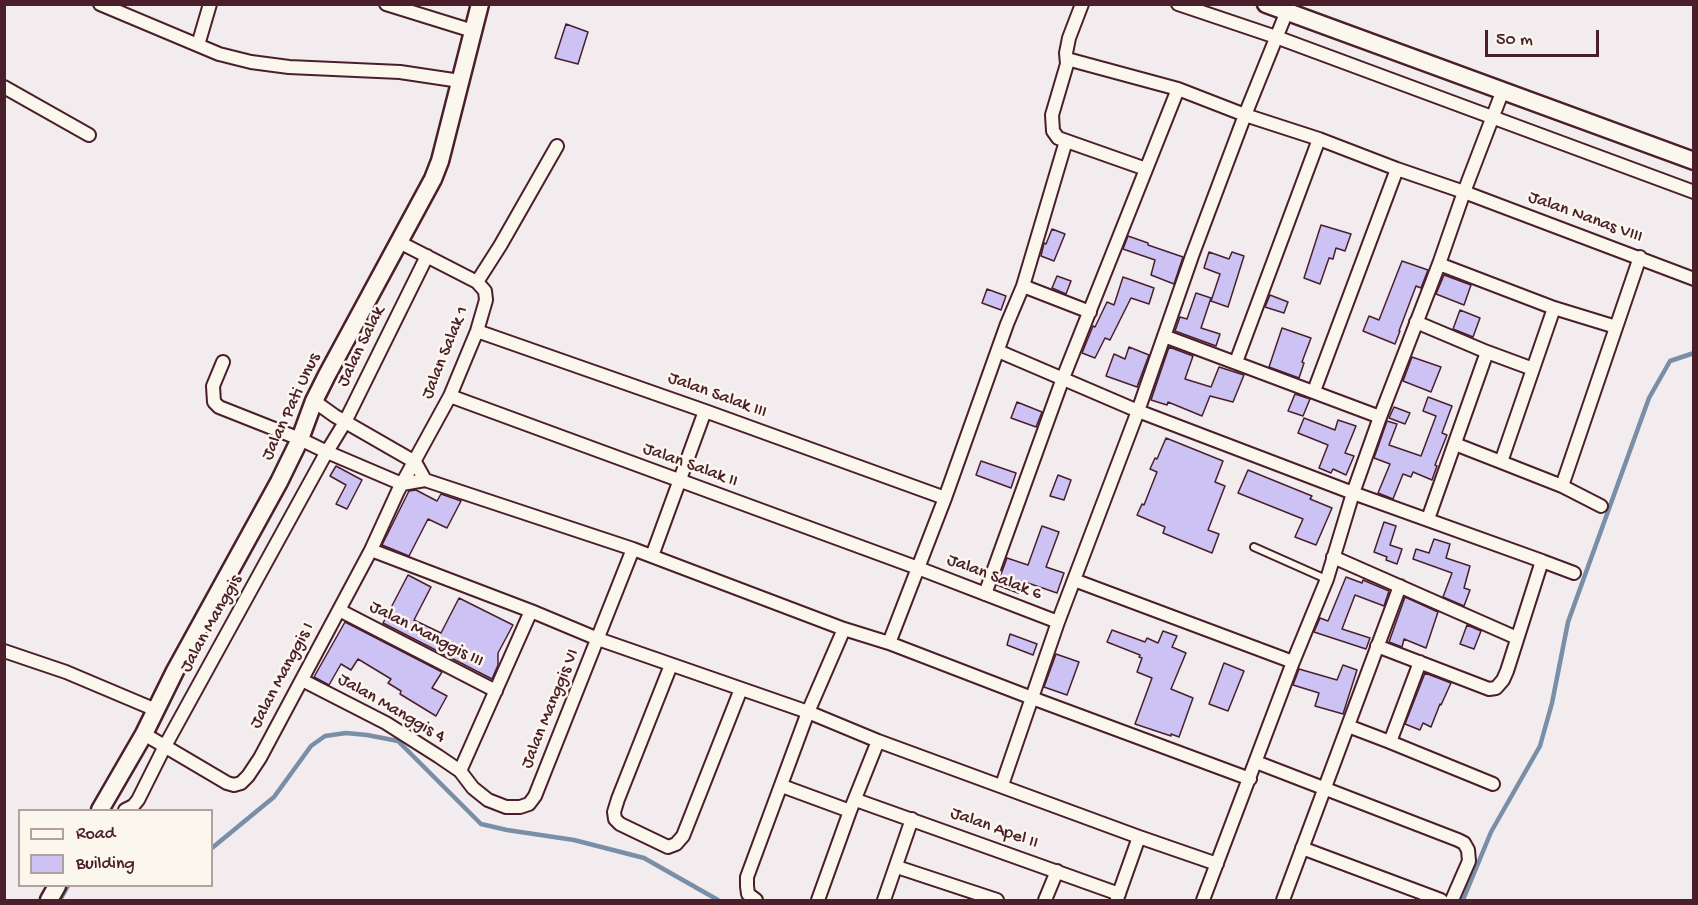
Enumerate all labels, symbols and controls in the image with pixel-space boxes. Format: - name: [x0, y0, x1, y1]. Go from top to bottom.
- scale bar: [1488, 18, 1602, 56]
- text: 50 m: [1496, 30, 1533, 51]
- street label: Jalan Nanas VIII: [1525, 187, 1645, 249]
- street label: Jalan Salak: [333, 303, 391, 391]
- street label: Jalan Salak 1: [418, 303, 474, 403]
- street label: Jalan Pati Unus: [258, 350, 326, 464]
- street label: Jalan Salak III: [665, 368, 769, 424]
- street label: Jalan Salak II: [640, 439, 740, 493]
- street label: Jalan Salak 6: [943, 550, 1045, 606]
- street label: Jalan Manggis: [176, 571, 248, 677]
- street label: Jalan Manggis III: [365, 597, 487, 673]
- street label: Jalan Manggis I: [246, 619, 320, 733]
- street label: Jalan Manggis VI: [517, 646, 585, 772]
- street label: Jalan Manggis 4: [333, 669, 449, 749]
- street label: Jalan Apel II: [947, 803, 1041, 855]
- legend: [18, 809, 213, 887]
- text: Road: [76, 824, 115, 845]
- text: Building: [76, 854, 135, 875]

